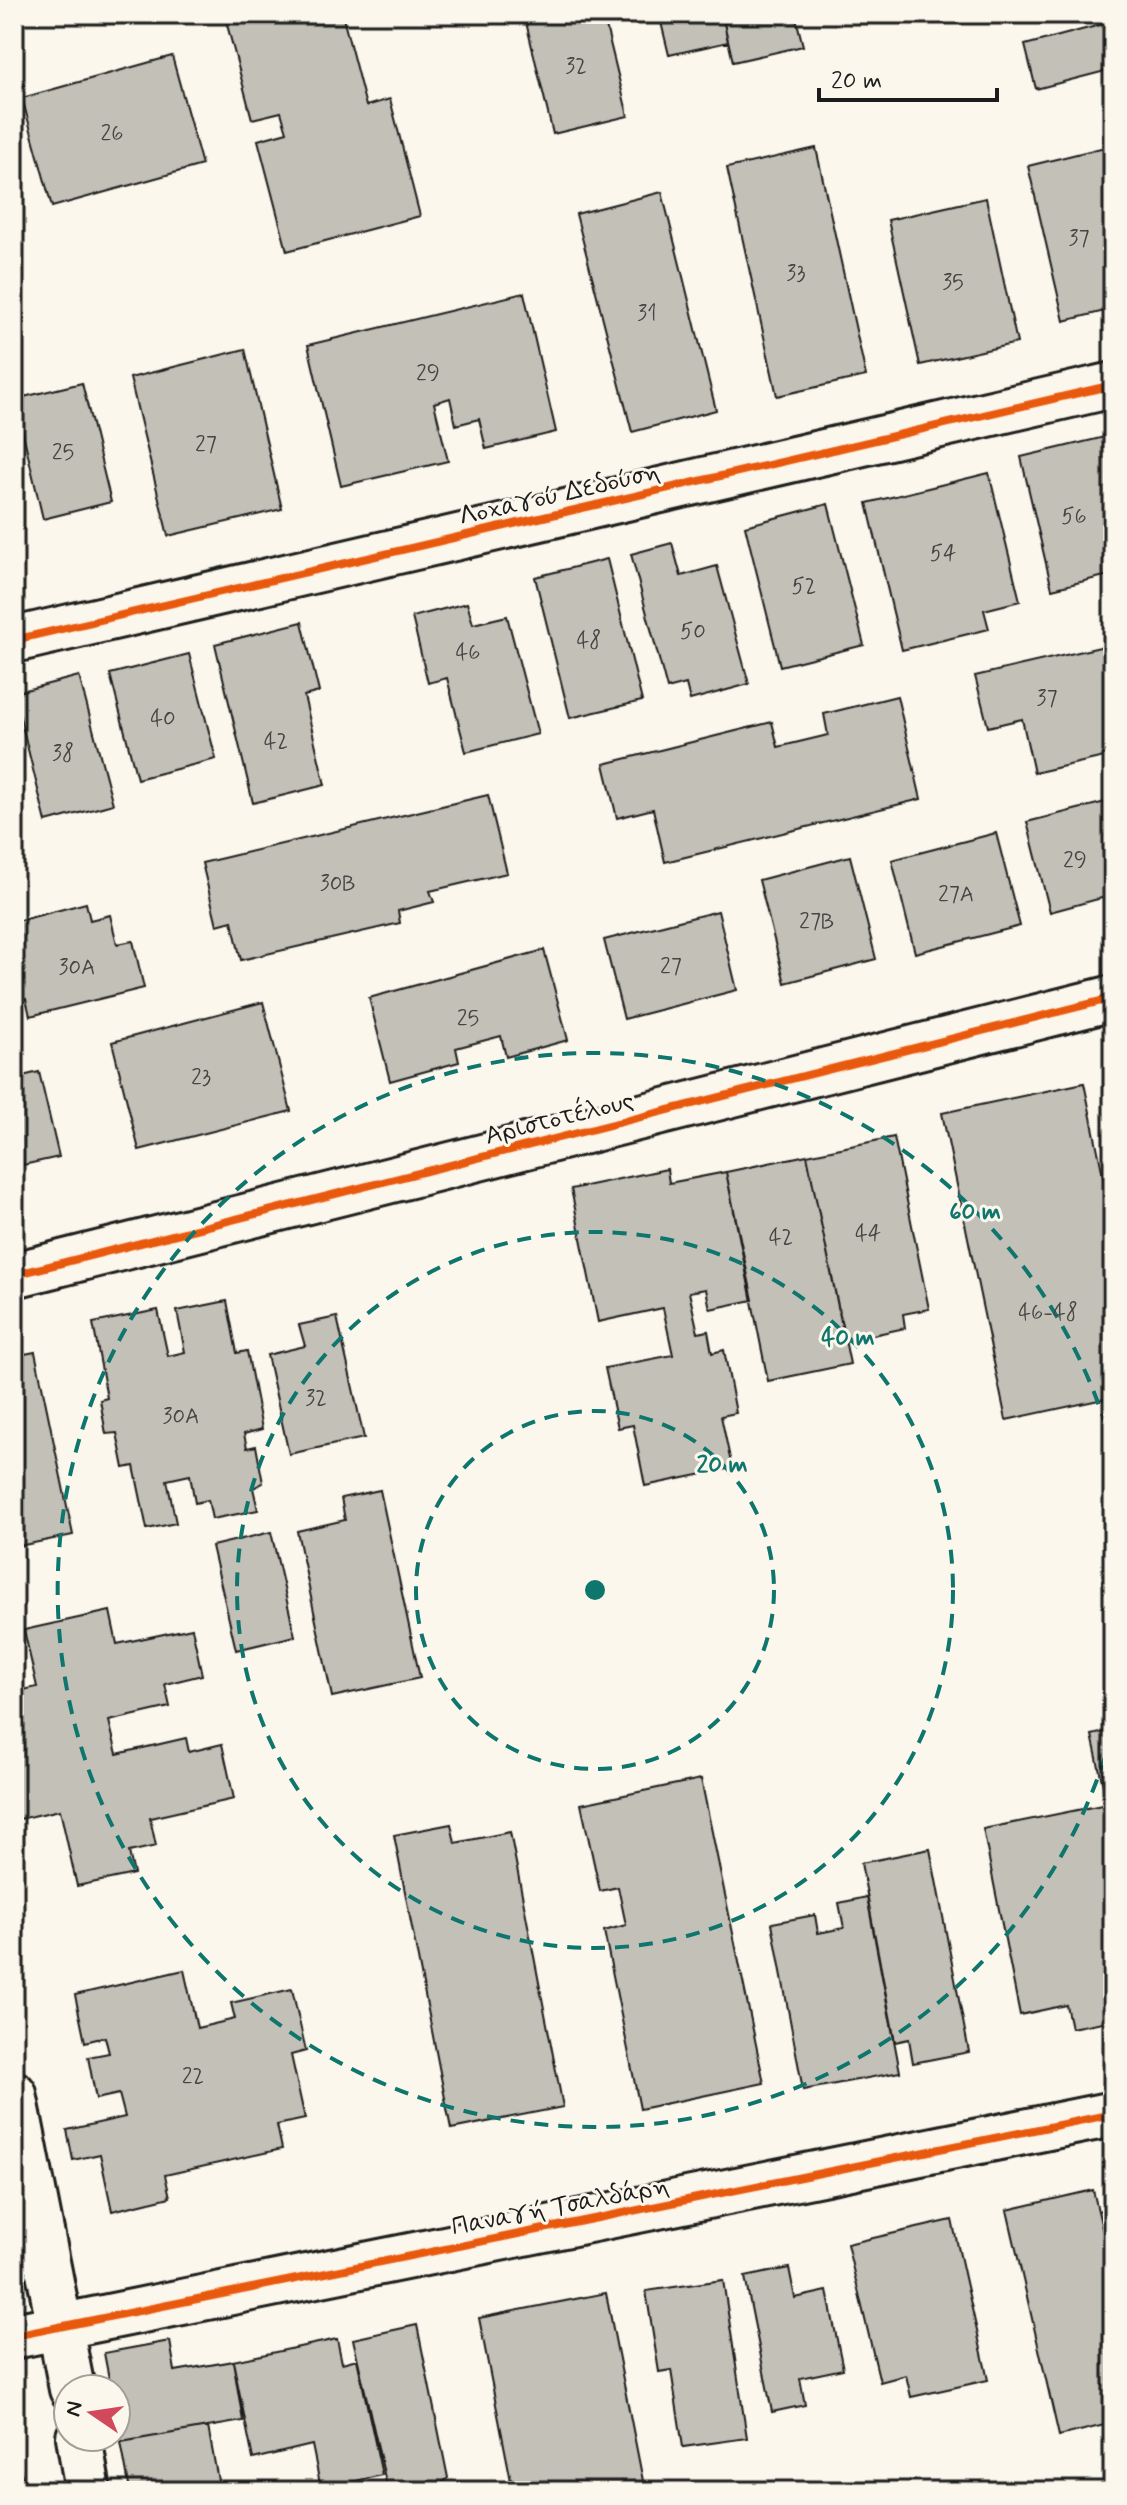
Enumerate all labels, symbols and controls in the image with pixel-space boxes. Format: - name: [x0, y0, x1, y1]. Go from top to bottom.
- scale bar: [819, 52, 997, 102]
- house number: 32: [565, 53, 587, 81]
- text: 20 m: [831, 66, 882, 97]
- house number: 26: [101, 120, 123, 148]
- house number: 37: [1068, 225, 1090, 253]
- house number: 33: [786, 260, 806, 288]
- house number: 35: [942, 269, 964, 297]
- house number: 31: [637, 300, 657, 328]
- house number: 29: [416, 360, 440, 388]
- house number: 27: [195, 431, 217, 459]
- house number: 25: [52, 439, 74, 467]
- street label: Λοχαγού Δεδούση: [456, 455, 663, 535]
- house number: 56: [1061, 503, 1087, 531]
- house number: 54: [930, 540, 956, 568]
- house number: 52: [792, 573, 816, 601]
- house number: 50: [680, 618, 706, 646]
- house number: 48: [577, 627, 601, 655]
- house number: 46: [456, 639, 480, 667]
- house number: 37: [1036, 685, 1058, 713]
- house number: 40: [150, 705, 176, 733]
- house number: 42: [264, 728, 288, 756]
- house number: 38: [52, 740, 74, 768]
- house number: 29: [1063, 847, 1087, 875]
- house number: 30Β: [320, 870, 356, 898]
- house number: 27Α: [938, 881, 974, 909]
- house number: 27Β: [799, 908, 835, 936]
- house number: 27: [660, 953, 682, 981]
- house number: 30Α: [59, 954, 95, 982]
- house number: 25: [457, 1005, 479, 1033]
- house number: 23: [191, 1064, 211, 1092]
- street label: Αριστοτέλους: [481, 1084, 638, 1154]
- text: 60 m: [949, 1197, 1001, 1228]
- house number: 44: [855, 1220, 881, 1248]
- house number: 42: [769, 1224, 793, 1252]
- house number: 46-48: [1018, 1299, 1078, 1327]
- text: 40 m: [821, 1323, 875, 1354]
- house number: 32: [305, 1385, 327, 1413]
- house number: 30A: [163, 1403, 199, 1431]
- text: 20 m: [696, 1450, 748, 1481]
- centre of rings: [581, 1576, 609, 1604]
- house number: 22: [182, 2063, 204, 2091]
- street label: Παναγή Τσαλδάρη: [449, 2169, 672, 2245]
- north arrow: [52, 2373, 132, 2453]
- text: N: [59, 2399, 90, 2419]

